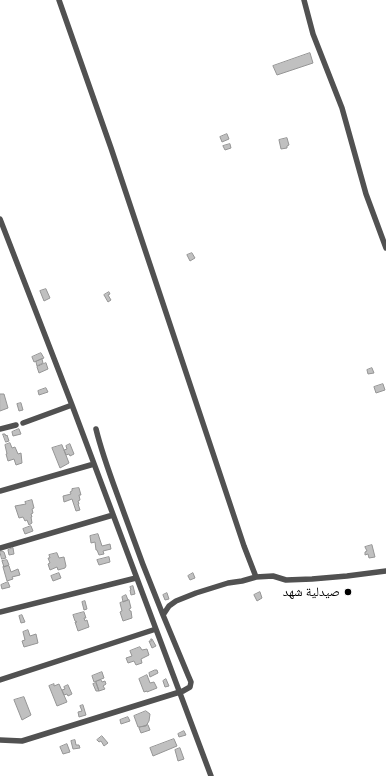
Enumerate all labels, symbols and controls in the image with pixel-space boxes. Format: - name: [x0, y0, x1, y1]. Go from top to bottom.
- place label: صيدلية شهد: [283, 584, 340, 600]
- marker: صيدلية شهد: [343, 587, 353, 597]

